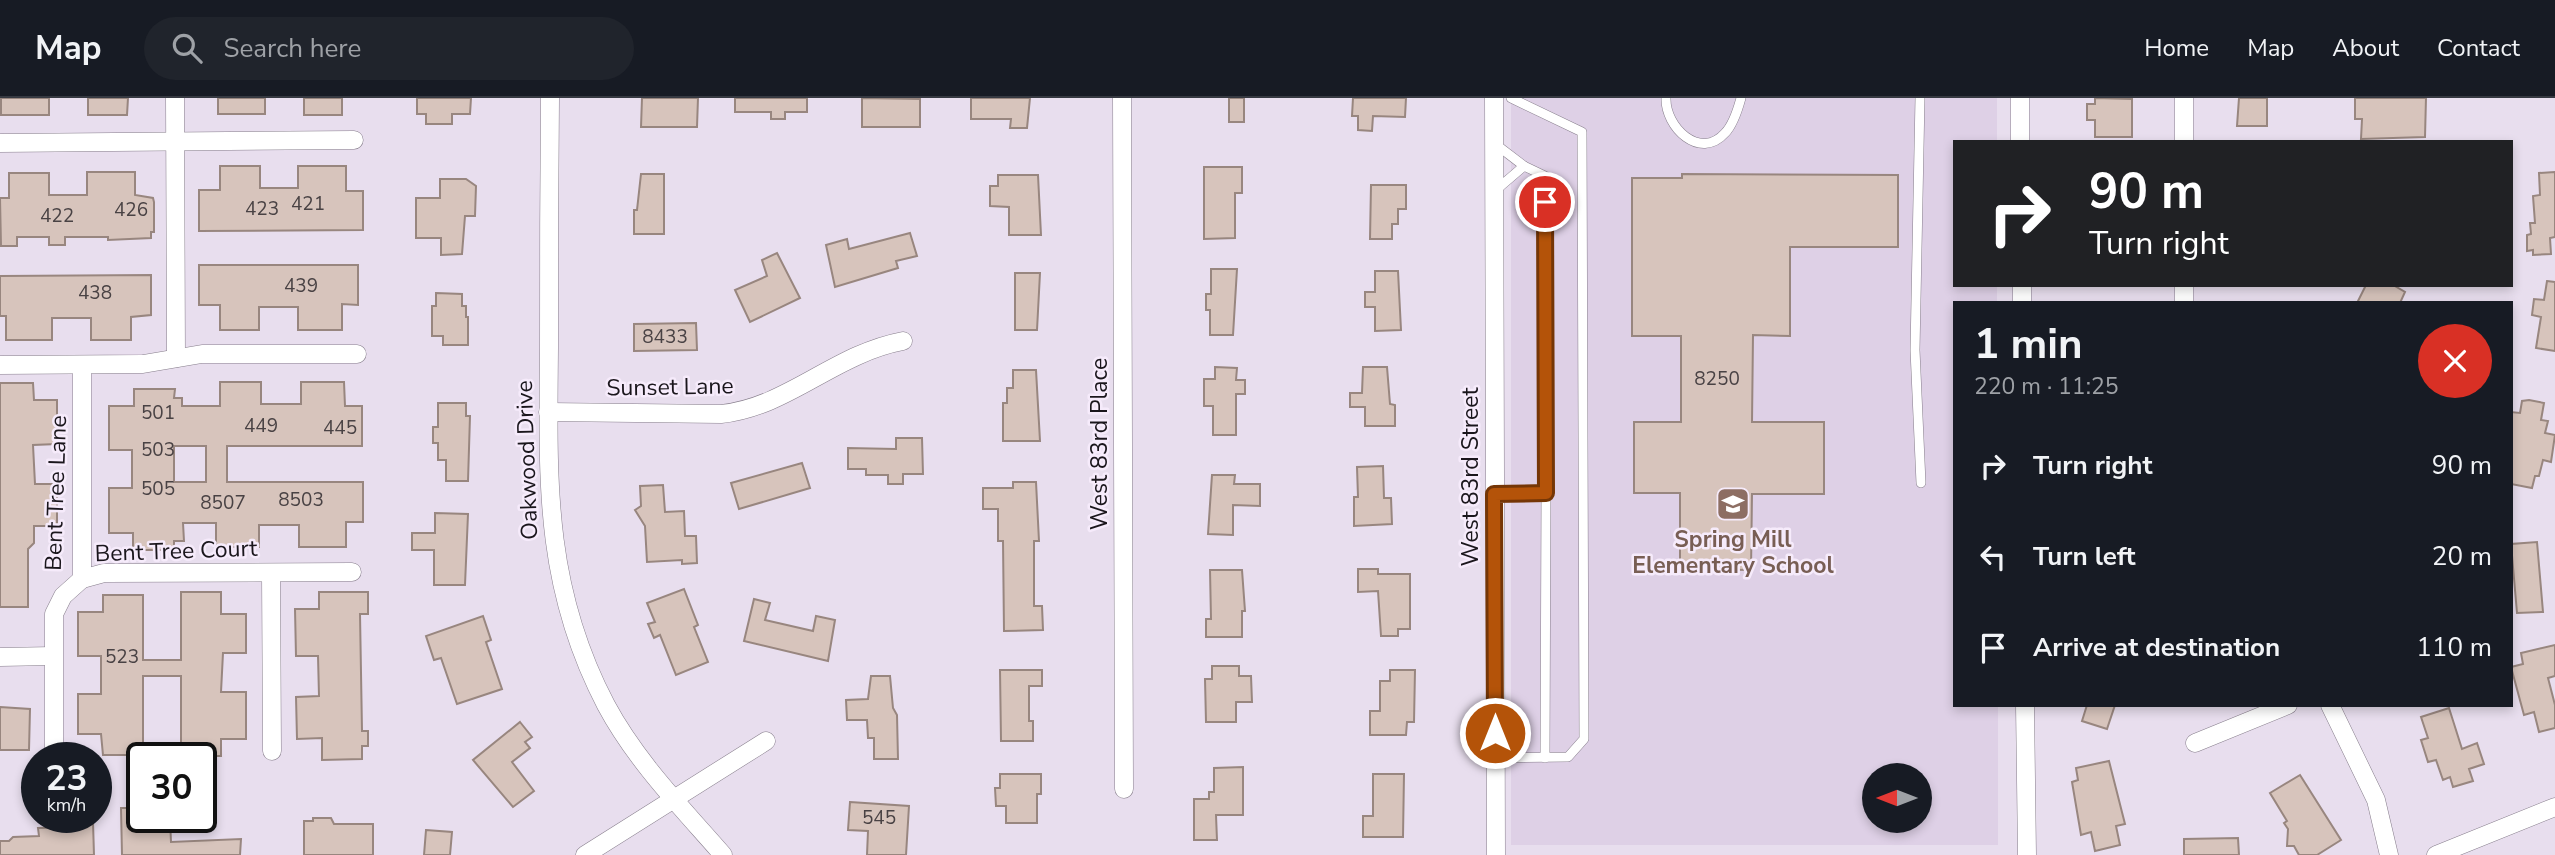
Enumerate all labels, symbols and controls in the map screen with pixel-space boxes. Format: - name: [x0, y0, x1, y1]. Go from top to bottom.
- search box: [144, 17, 634, 80]
- text: Map: [35, 26, 102, 71]
- icon: search: [168, 29, 206, 67]
- text: Search here: [224, 31, 361, 66]
- text: Home: [2144, 32, 2209, 64]
- text: Map: [2247, 32, 2294, 64]
- text: About: [2332, 32, 2399, 64]
- text: Contact: [2437, 32, 2520, 64]
- text: 90 m: [2089, 158, 2204, 225]
- icon: right: [1974, 168, 2065, 259]
- pin: [1515, 172, 1575, 232]
- icon: arrive: [1526, 183, 1564, 221]
- house number: 421: [291, 191, 325, 217]
- house number: 423: [245, 196, 279, 222]
- house number: 426: [114, 197, 148, 223]
- house number: 422: [40, 203, 74, 229]
- text: Turn right: [2089, 222, 2229, 265]
- house number: 439: [284, 273, 318, 299]
- house number: 438: [78, 280, 112, 306]
- text: 1 min: [1974, 316, 2083, 373]
- house number: 8433: [642, 324, 688, 350]
- button: close: [2418, 324, 2492, 398]
- street label: West 83rd Place: [1084, 358, 1115, 530]
- house number: 8250: [1694, 366, 1740, 392]
- street label: Sunset Lane: [606, 370, 734, 404]
- text: 220 m · 11:25: [1974, 371, 2119, 402]
- street label: Oakwood Drive: [509, 380, 545, 540]
- street label: West 83rd Street: [1455, 387, 1486, 566]
- house number: 501: [141, 400, 175, 426]
- house number: 449: [244, 413, 278, 439]
- street label: Bent Tree Lane: [38, 415, 74, 571]
- house number: 445: [323, 415, 357, 441]
- house number: 503: [141, 437, 175, 463]
- icon: right: [1974, 447, 2012, 485]
- text: Turn right: [2033, 448, 2152, 483]
- text: 90 m: [2432, 448, 2492, 483]
- house number: 505: [141, 476, 175, 502]
- school or university icon: Spring Mill Elementary School: [1714, 485, 1752, 523]
- house number: 8503: [278, 487, 324, 513]
- house number: 8507: [200, 490, 246, 516]
- place label: Spring Mill Elementary School: [1632, 524, 1834, 581]
- street label: Bent Tree Court: [94, 533, 259, 569]
- icon: left: [1974, 538, 2012, 576]
- text: Turn left: [2033, 539, 2136, 574]
- text: 20 m: [2432, 539, 2492, 574]
- icon: arrive: [1974, 629, 2012, 667]
- text: Arrive at destination: [2033, 630, 2280, 665]
- text: 110 m: [2416, 630, 2492, 665]
- house number: 523: [105, 644, 139, 670]
- position arrow: [1458, 696, 1532, 770]
- speed limit sign: 30: [126, 742, 217, 833]
- text: 23: [45, 755, 88, 802]
- north arrow: [1862, 763, 1932, 833]
- map controls: [1862, 763, 1932, 833]
- text: km/h: [47, 793, 86, 817]
- house number: 545: [862, 805, 896, 831]

